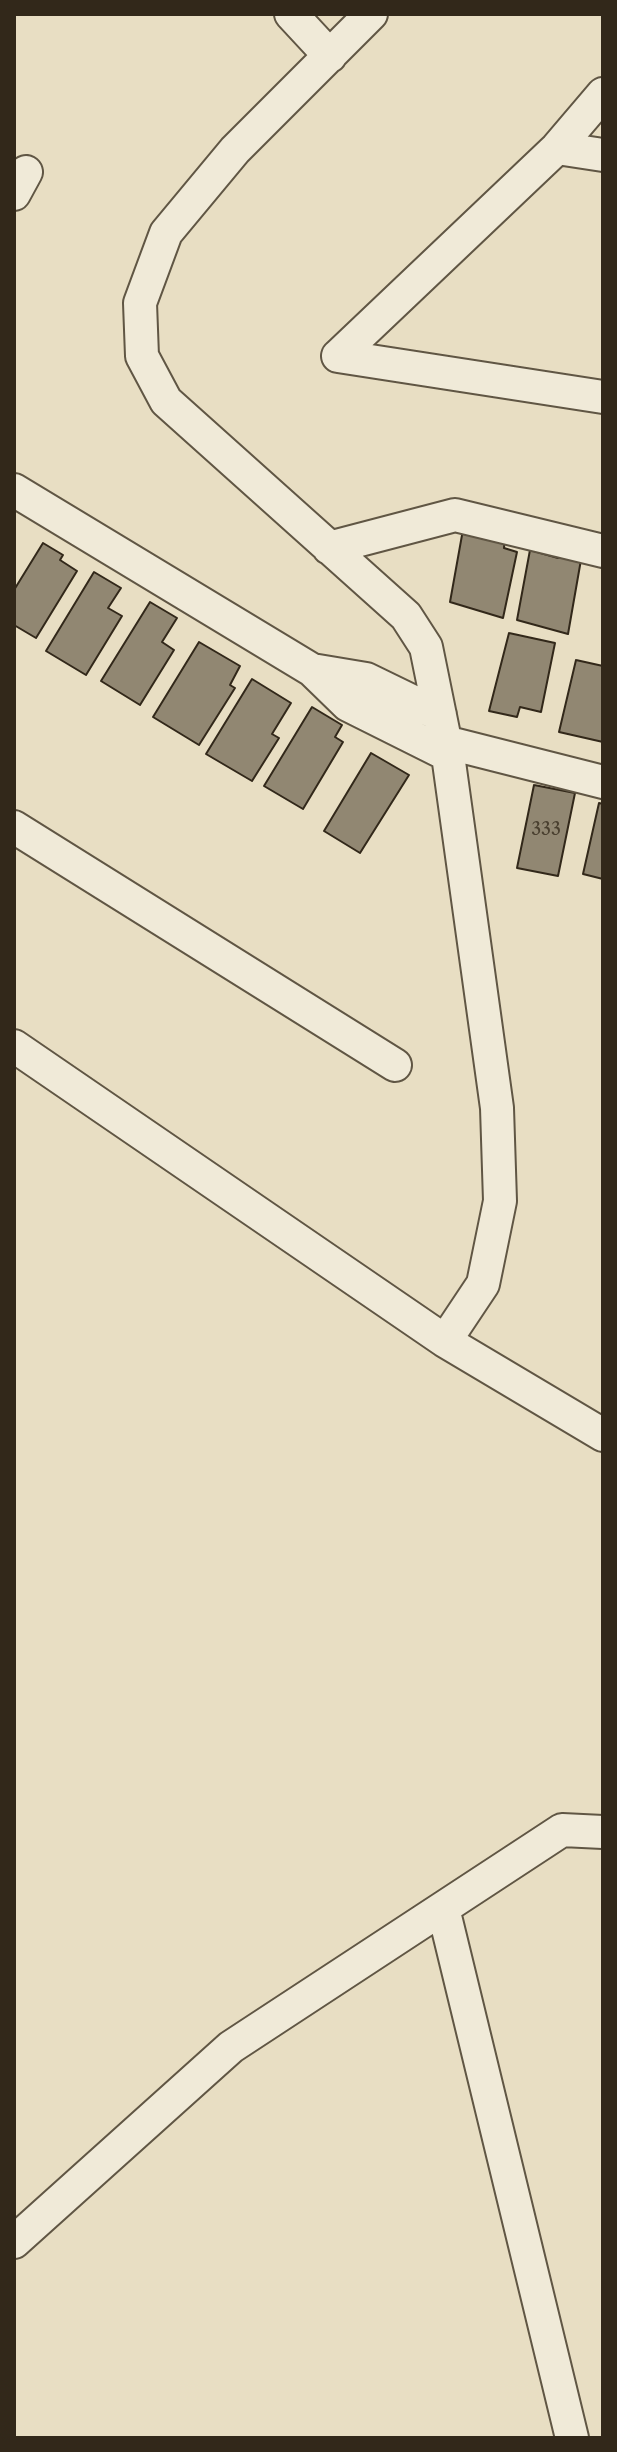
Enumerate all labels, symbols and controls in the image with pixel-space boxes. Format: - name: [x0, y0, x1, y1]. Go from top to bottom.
- house number: 333: [531, 819, 561, 841]

